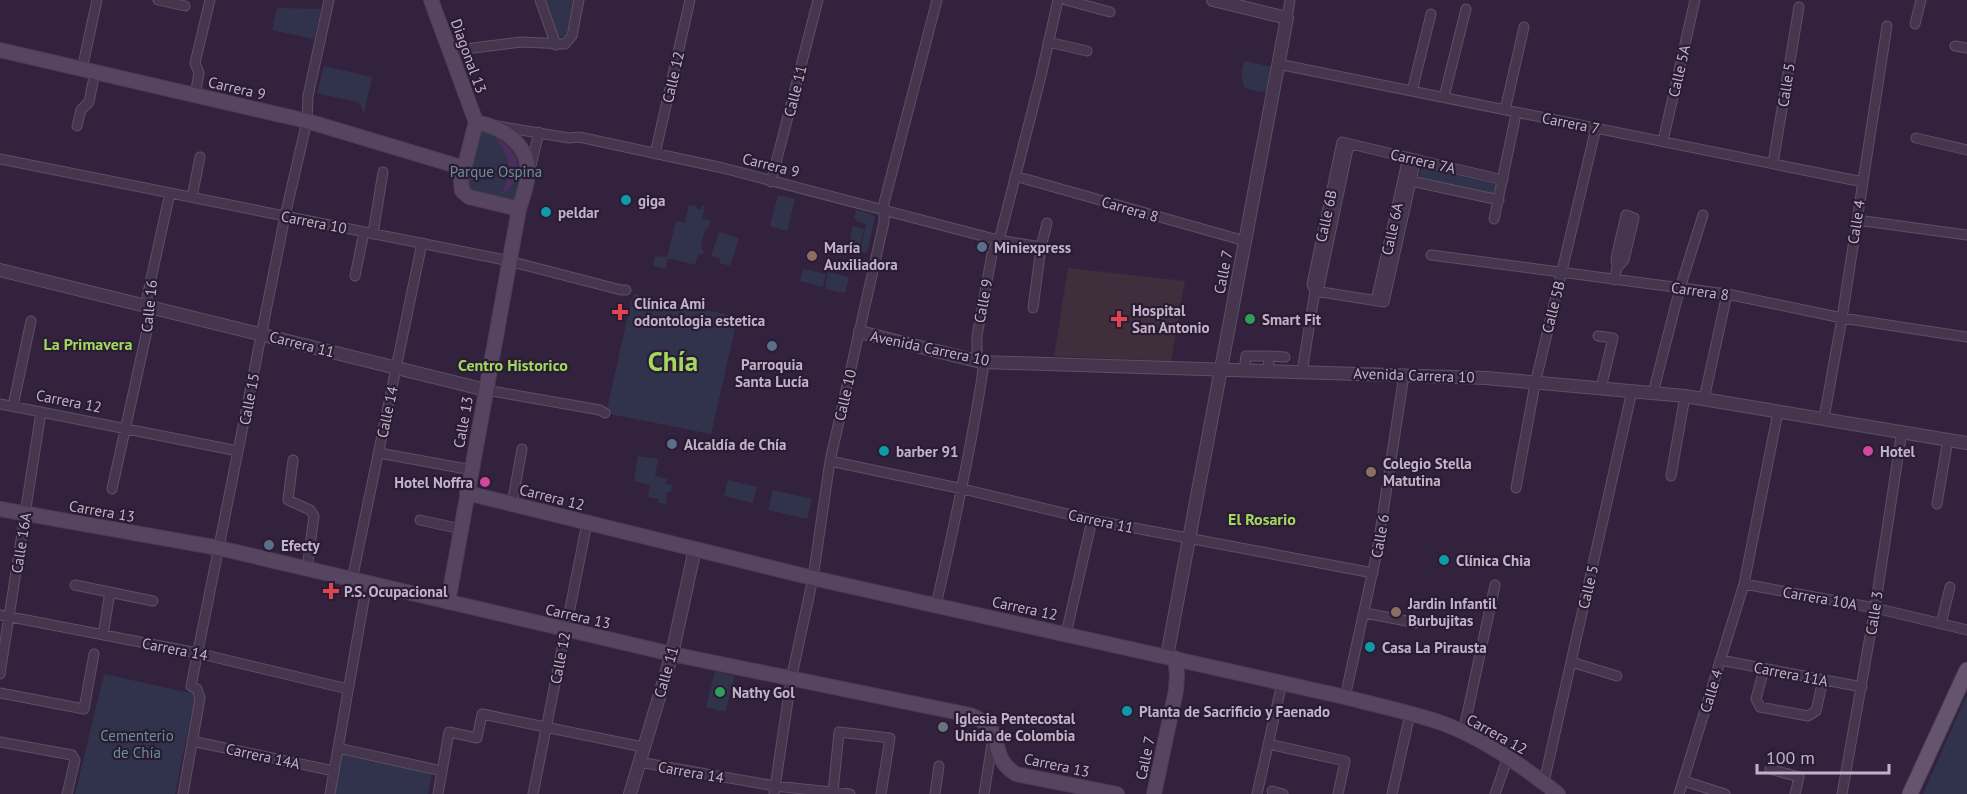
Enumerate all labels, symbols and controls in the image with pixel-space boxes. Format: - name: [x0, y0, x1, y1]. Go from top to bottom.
- street label: Diagonal 13: [447, 16, 491, 96]
- street label: Calle 5A: [1664, 43, 1694, 99]
- street label: Calle 12: [658, 49, 688, 105]
- street label: Calle 5: [1773, 62, 1799, 108]
- street label: Calle 11: [779, 63, 811, 119]
- street label: Carrera 9: [206, 72, 268, 104]
- street label: Carrera 7: [1541, 108, 1601, 138]
- street label: Carrera 7A: [1389, 144, 1458, 178]
- street label: Carrera 9: [740, 149, 802, 181]
- park label: Parque Ospina: [450, 162, 542, 181]
- street label: Calle 6B: [1311, 188, 1341, 244]
- place label: giga: [638, 191, 666, 210]
- street label: Carrera 8: [1099, 192, 1161, 226]
- marker: giga: [619, 193, 633, 207]
- street label: Calle 4: [1843, 199, 1869, 245]
- street label: Calle 6A: [1377, 201, 1407, 257]
- place label: peldar: [558, 203, 600, 222]
- marker: peldar: [539, 205, 553, 219]
- street label: Carrera 10: [280, 206, 348, 238]
- place label: María Auxiliadora: [824, 238, 898, 274]
- place label: Miniexpress: [994, 238, 1071, 257]
- marker: Miniexpress: [975, 240, 989, 254]
- street label: Calle 7: [1209, 248, 1237, 296]
- marker: María Auxiliadora: [805, 249, 819, 263]
- street label: Calle 9: [969, 277, 997, 325]
- street label: Carrera 8: [1670, 278, 1730, 304]
- street label: Calle 16: [137, 279, 161, 333]
- street label: Calle 5B: [1537, 279, 1569, 335]
- place label: Clínica Ami odontologia estetica: [634, 294, 765, 330]
- place label: Hospital San Antonio: [1132, 301, 1210, 337]
- marker: Clínica Ami odontologia estetica: [611, 303, 629, 321]
- marker: Hospital San Antonio: [1110, 310, 1128, 328]
- place label: Smart Fit: [1262, 310, 1322, 329]
- marker: Smart Fit: [1243, 312, 1257, 326]
- street label: Avenida Carrera 10: [869, 326, 991, 370]
- street label: Carrera 11: [267, 327, 337, 361]
- district label: La Primavera: [44, 334, 132, 354]
- marker: Parroquia Santa Lucía: [765, 339, 779, 353]
- district label: Chía: [648, 344, 698, 378]
- district label: Centro Historico: [458, 355, 568, 375]
- place label: Parroquia Santa Lucía: [735, 355, 809, 391]
- street label: Avenida Carrera 10: [1353, 363, 1475, 387]
- street label: Calle 10: [830, 367, 860, 423]
- street label: Calle 15: [235, 371, 263, 427]
- street label: Calle 14: [372, 384, 402, 440]
- street label: Carrera 12: [35, 385, 103, 417]
- street label: Calle 13: [449, 394, 477, 450]
- place label: Alcaldía de Chía: [684, 435, 787, 454]
- marker: Alcaldía de Chía: [665, 437, 679, 451]
- place label: barber 91: [896, 442, 958, 461]
- place label: Hotel: [1880, 442, 1916, 461]
- marker: barber 91: [877, 444, 891, 458]
- marker: Hotel: [1861, 444, 1875, 458]
- place label: Colegio Stella Matutina: [1383, 454, 1472, 490]
- marker: Colegio Stella Matutina: [1364, 465, 1378, 479]
- place label: Hotel Noffra: [394, 473, 473, 492]
- marker: Hotel Noffra: [478, 475, 492, 489]
- street label: Carrera 12: [517, 480, 587, 514]
- street label: Carrera 13: [68, 496, 136, 526]
- street label: Carrera 11: [1067, 505, 1135, 537]
- district label: El Rosario: [1228, 509, 1296, 529]
- street label: Calle 16A: [7, 511, 35, 575]
- street label: Calle 6: [1367, 513, 1393, 559]
- place label: Efecty: [281, 536, 321, 555]
- marker: Efecty: [262, 538, 276, 552]
- place label: Clínica Chia: [1456, 551, 1531, 570]
- marker: Clínica Chia: [1437, 553, 1451, 567]
- street label: Calle 5: [1574, 563, 1602, 611]
- marker: P.S. Ocupacional: [322, 582, 340, 600]
- place label: P.S. Ocupacional: [344, 582, 448, 601]
- street label: Carrera 10A: [1781, 582, 1859, 614]
- street label: Calle 3: [1861, 590, 1887, 636]
- street label: Carrera 12: [991, 592, 1059, 624]
- place label: Jardin Infantil Burbujitas: [1407, 594, 1497, 630]
- street label: Carrera 13: [543, 599, 613, 633]
- marker: Jardin Infantil Burbujitas: [1389, 605, 1403, 619]
- street label: Calle 12: [546, 630, 574, 686]
- street label: Carrera 14: [141, 633, 209, 665]
- place label: Casa La Pirausta: [1382, 638, 1487, 657]
- marker: Casa La Pirausta: [1363, 640, 1377, 654]
- street label: Calle 11: [650, 644, 682, 700]
- street label: Carrera 11A: [1752, 657, 1830, 691]
- street label: Calle 4: [1695, 667, 1727, 715]
- place label: Nathy Gol: [732, 683, 795, 702]
- marker: Nathy Gol: [713, 685, 727, 699]
- place label: Planta de Sacrificio y Faenado: [1139, 702, 1330, 721]
- marker: Planta de Sacrificio y Faenado: [1120, 704, 1134, 718]
- place label: Iglesia Pentecostal Unida de Colombia: [955, 709, 1076, 745]
- street label: Carrera 12: [1463, 710, 1531, 758]
- marker: Iglesia Pentecostal Unida de Colombia: [936, 720, 950, 734]
- park label: Cementerio de Chía: [100, 726, 174, 762]
- street label: Calle 7: [1131, 734, 1159, 782]
- scale bar: [1757, 737, 1889, 775]
- street label: Carrera 14A: [224, 739, 302, 773]
- text: 100 m: [1766, 746, 1815, 769]
- street label: Carrera 13: [1023, 749, 1091, 781]
- street label: Carrera 14: [657, 757, 725, 787]

